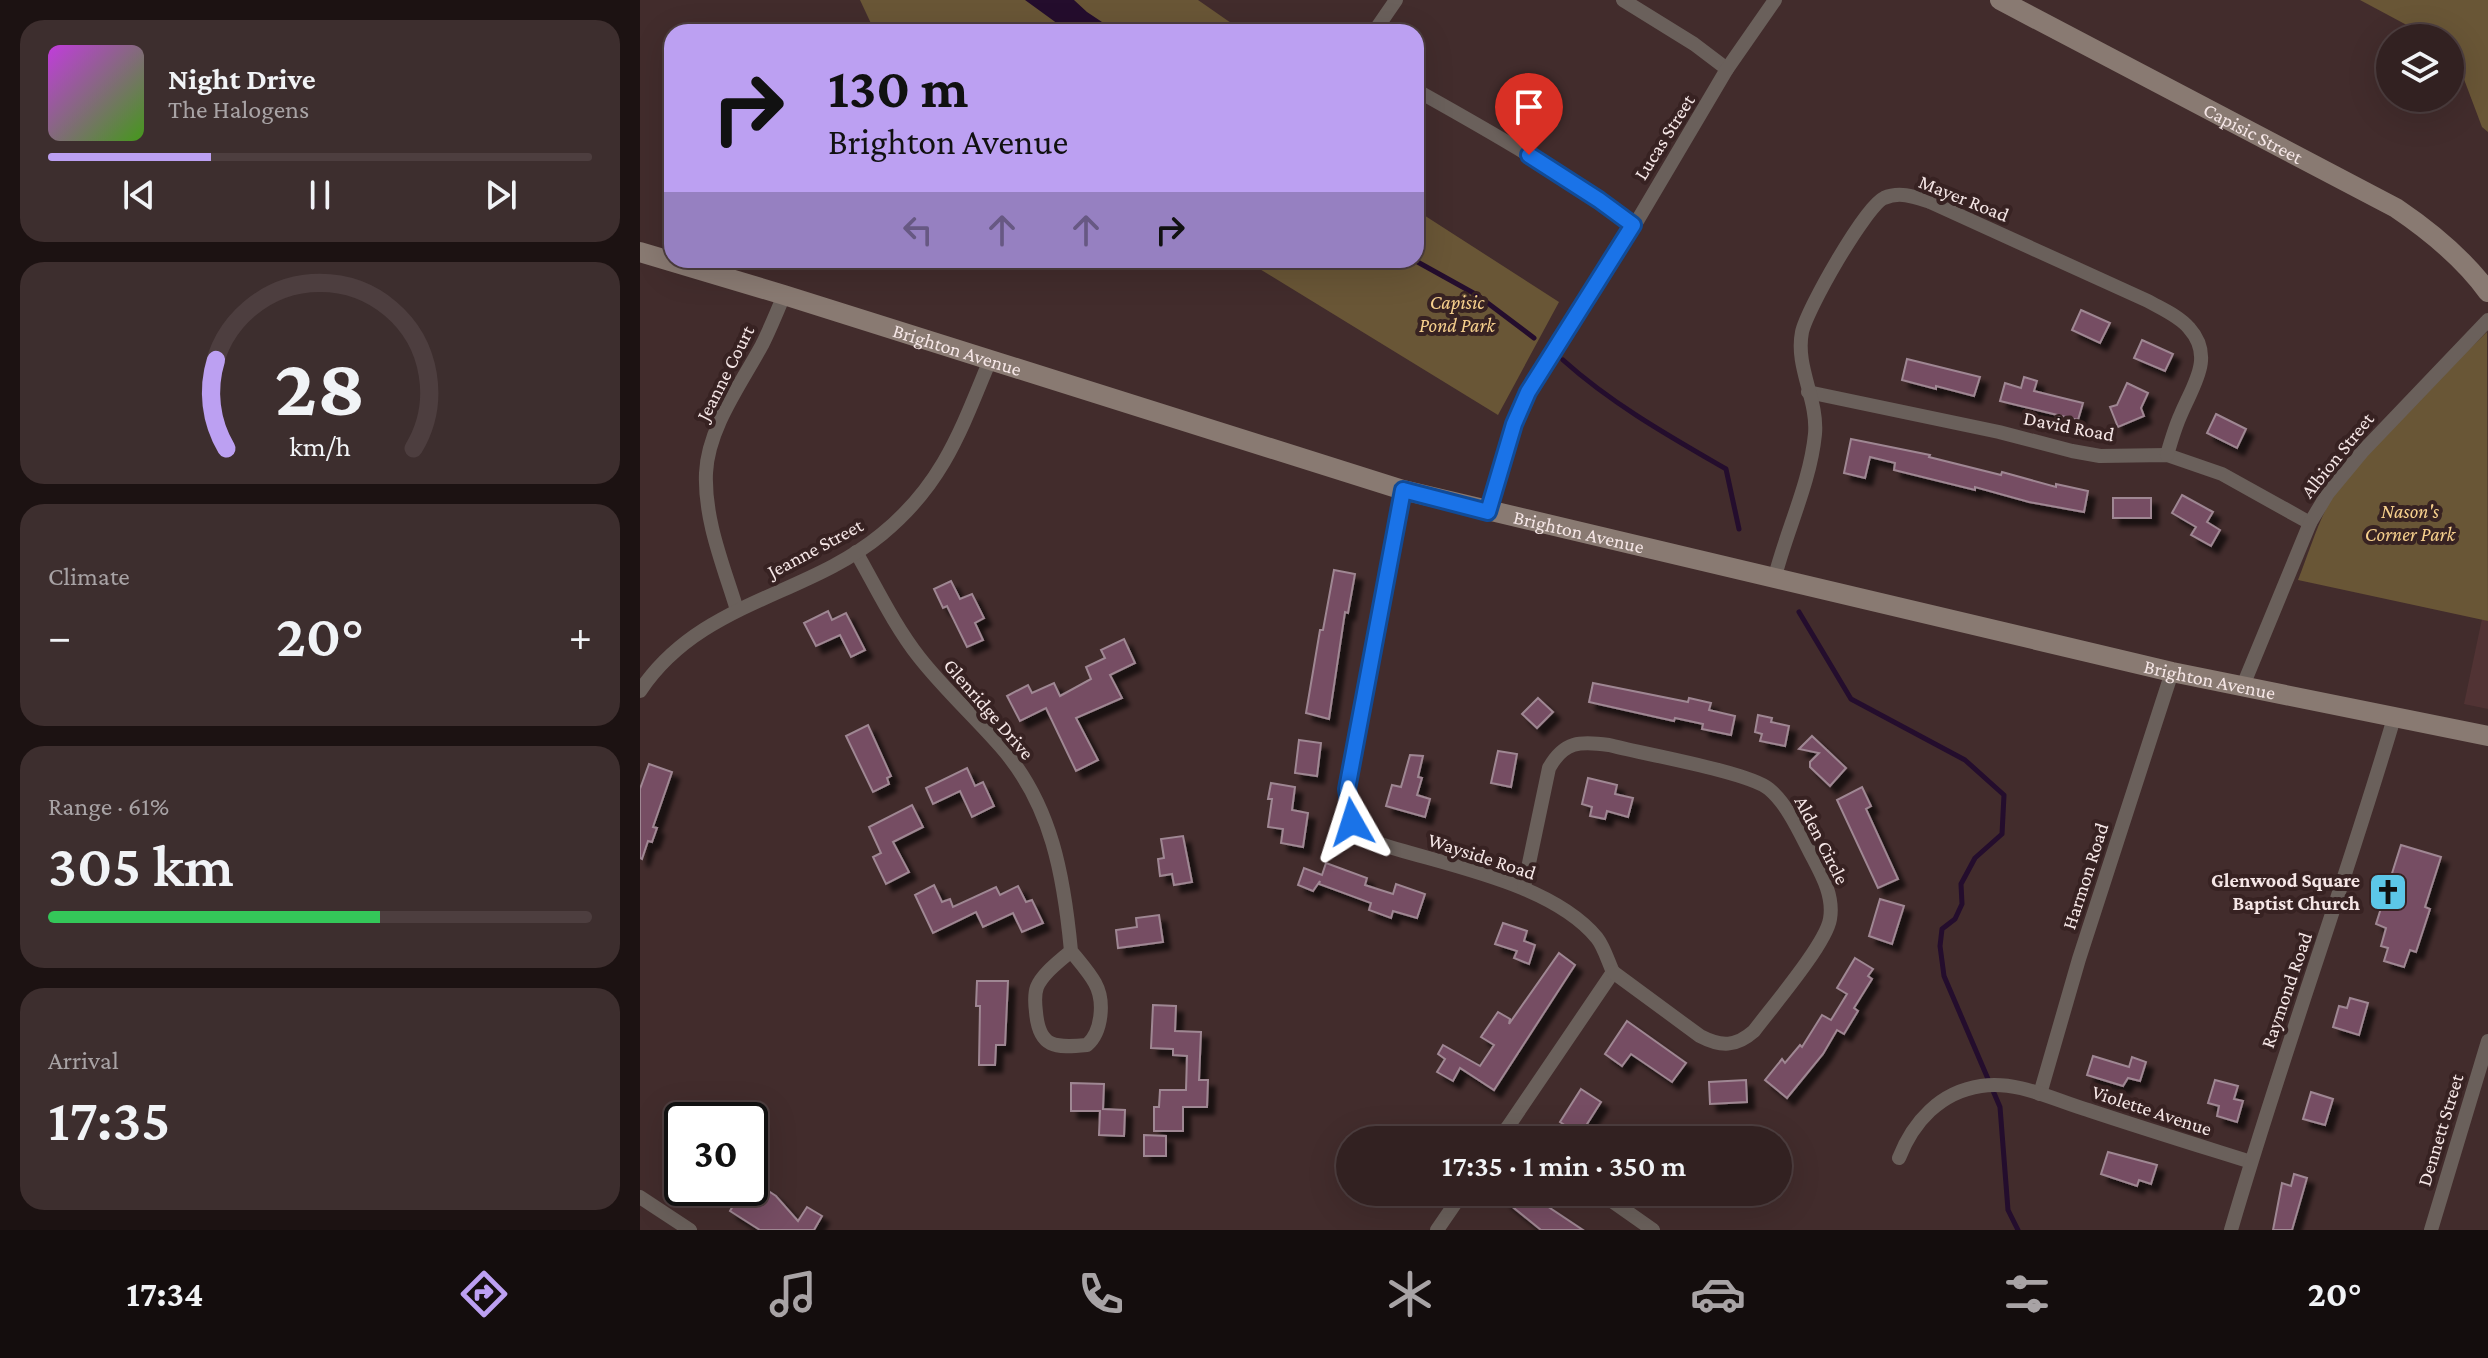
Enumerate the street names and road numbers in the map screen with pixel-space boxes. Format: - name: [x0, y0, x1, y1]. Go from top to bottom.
- street label: Lucas Street: [1629, 90, 1699, 184]
- street label: Capisic Street: [2200, 98, 2307, 168]
- street label: Mayer Road: [1915, 170, 2013, 227]
- street label: Brighton Avenue: [890, 319, 1025, 380]
- street label: Jeanne Court: [691, 321, 759, 427]
- street label: David Road: [2022, 406, 2117, 446]
- street label: Albion Street: [2296, 408, 2378, 502]
- street label: Brighton Avenue: [1511, 506, 1647, 558]
- street label: Jeanne Street: [762, 513, 867, 584]
- street label: Glenridge Drive: [939, 654, 1039, 765]
- street label: Brighton Avenue: [2142, 655, 2278, 704]
- street label: Alden Circle: [1790, 792, 1854, 888]
- street label: Harmon Road: [2057, 820, 2113, 932]
- street label: Wayside Road: [1425, 828, 1539, 885]
- street label: Raymond Road: [2256, 929, 2317, 1051]
- street label: Dennett Street: [2412, 1071, 2468, 1189]
- street label: Violette Avenue: [2089, 1080, 2215, 1140]

